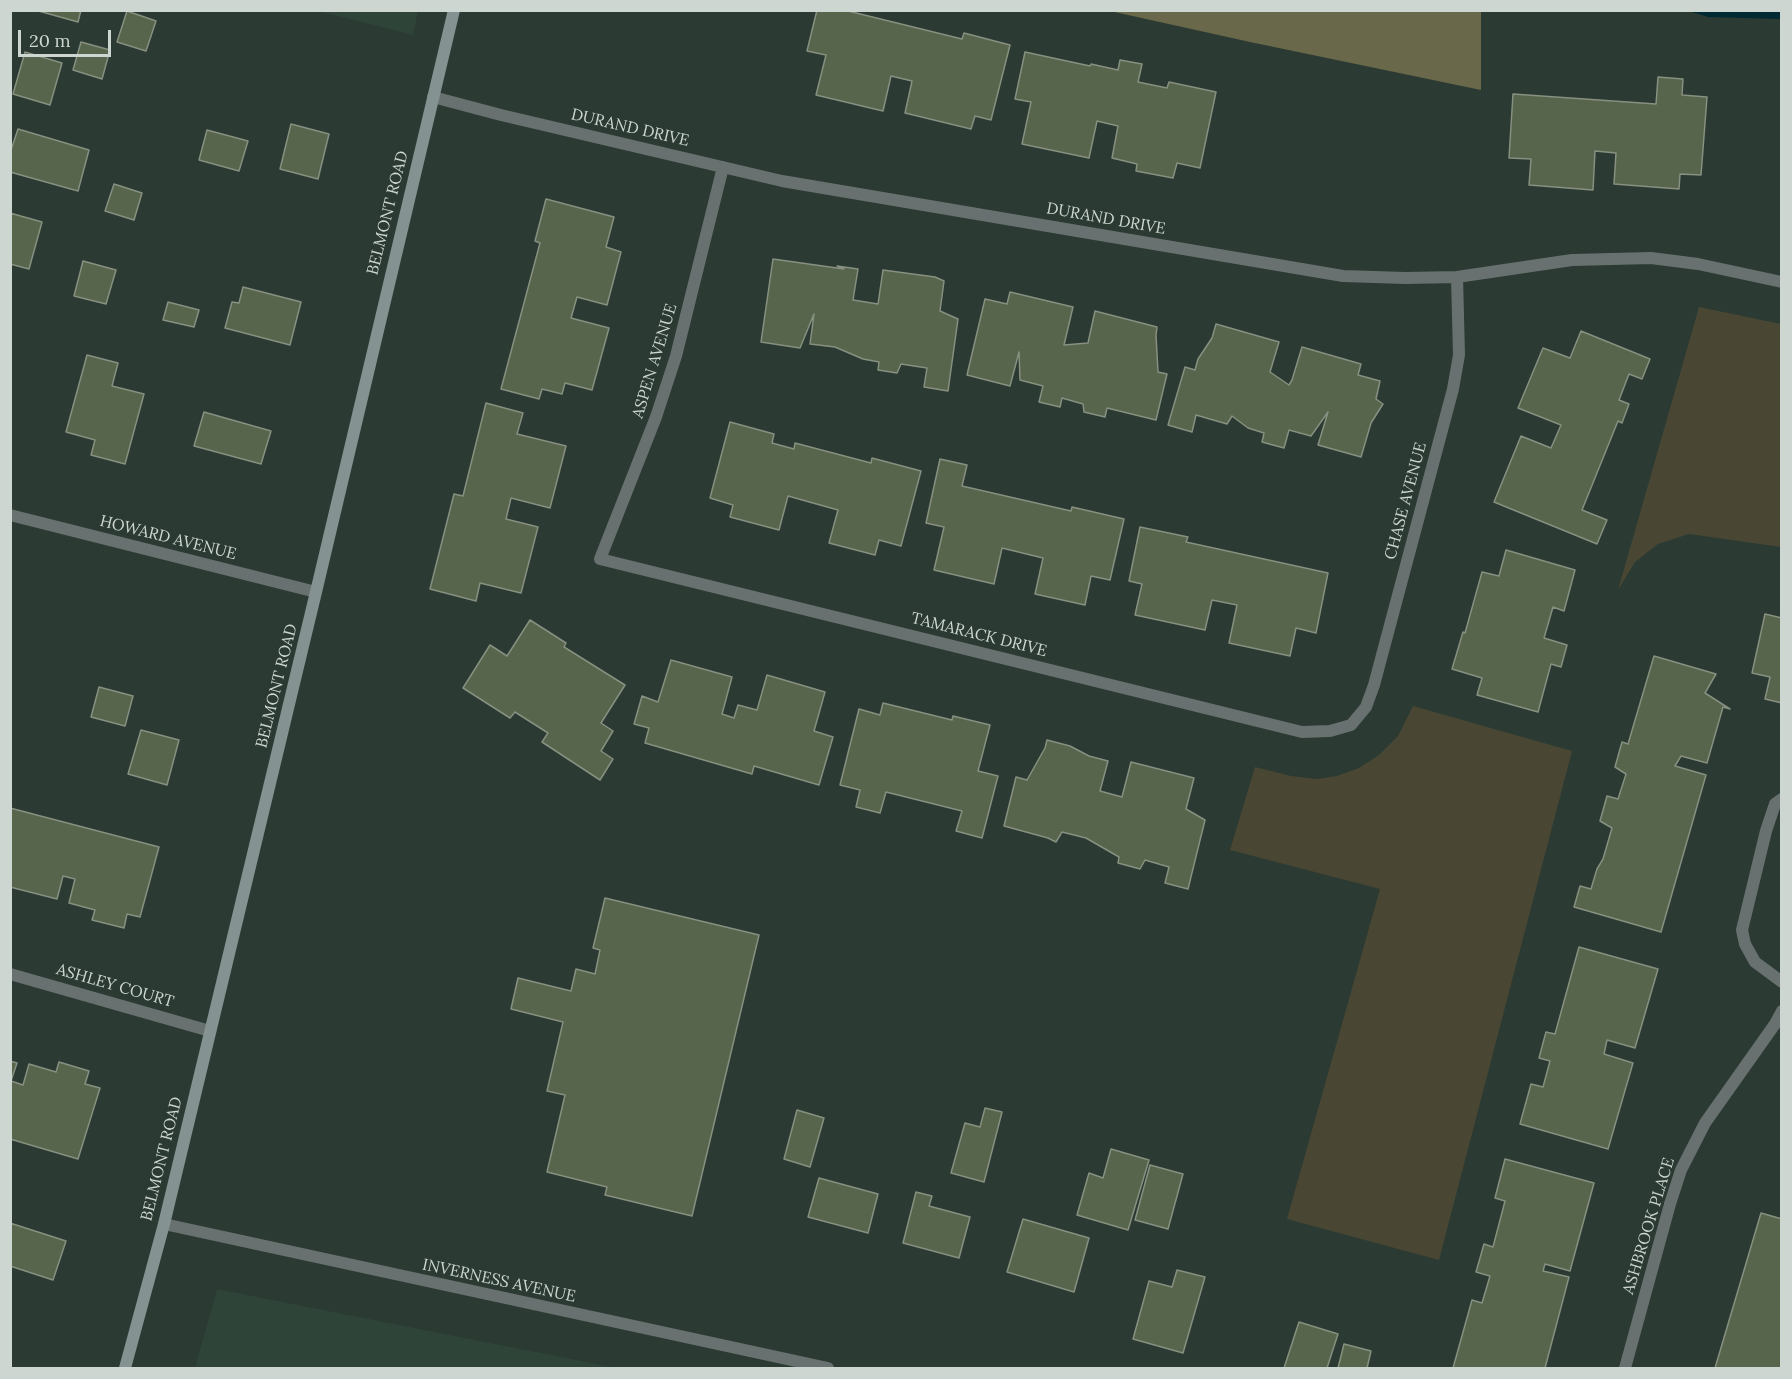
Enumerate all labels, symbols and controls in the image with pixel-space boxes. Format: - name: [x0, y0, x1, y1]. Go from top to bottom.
- scale bar: [21, 18, 114, 56]
- text: 20 m: [29, 29, 71, 52]
- street label: DURAND DRIVE: [569, 105, 691, 151]
- street label: BELMONT ROAD: [363, 149, 413, 277]
- street label: DURAND DRIVE: [1045, 199, 1167, 239]
- street label: ASPEN AVENUE: [628, 301, 682, 421]
- street label: CHASE AVENUE: [1381, 440, 1431, 562]
- street label: HOWARD AVENUE: [98, 512, 238, 564]
- street label: TAMARACK DRIVE: [909, 609, 1049, 661]
- street label: BELMONT ROAD: [252, 622, 302, 750]
- street label: ASHLEY COURT: [54, 960, 176, 1012]
- street label: BELMONT ROAD: [137, 1095, 187, 1223]
- street label: ASHBROOK PLACE: [1619, 1155, 1679, 1297]
- street label: INVERNESS AVENUE: [420, 1255, 578, 1307]

